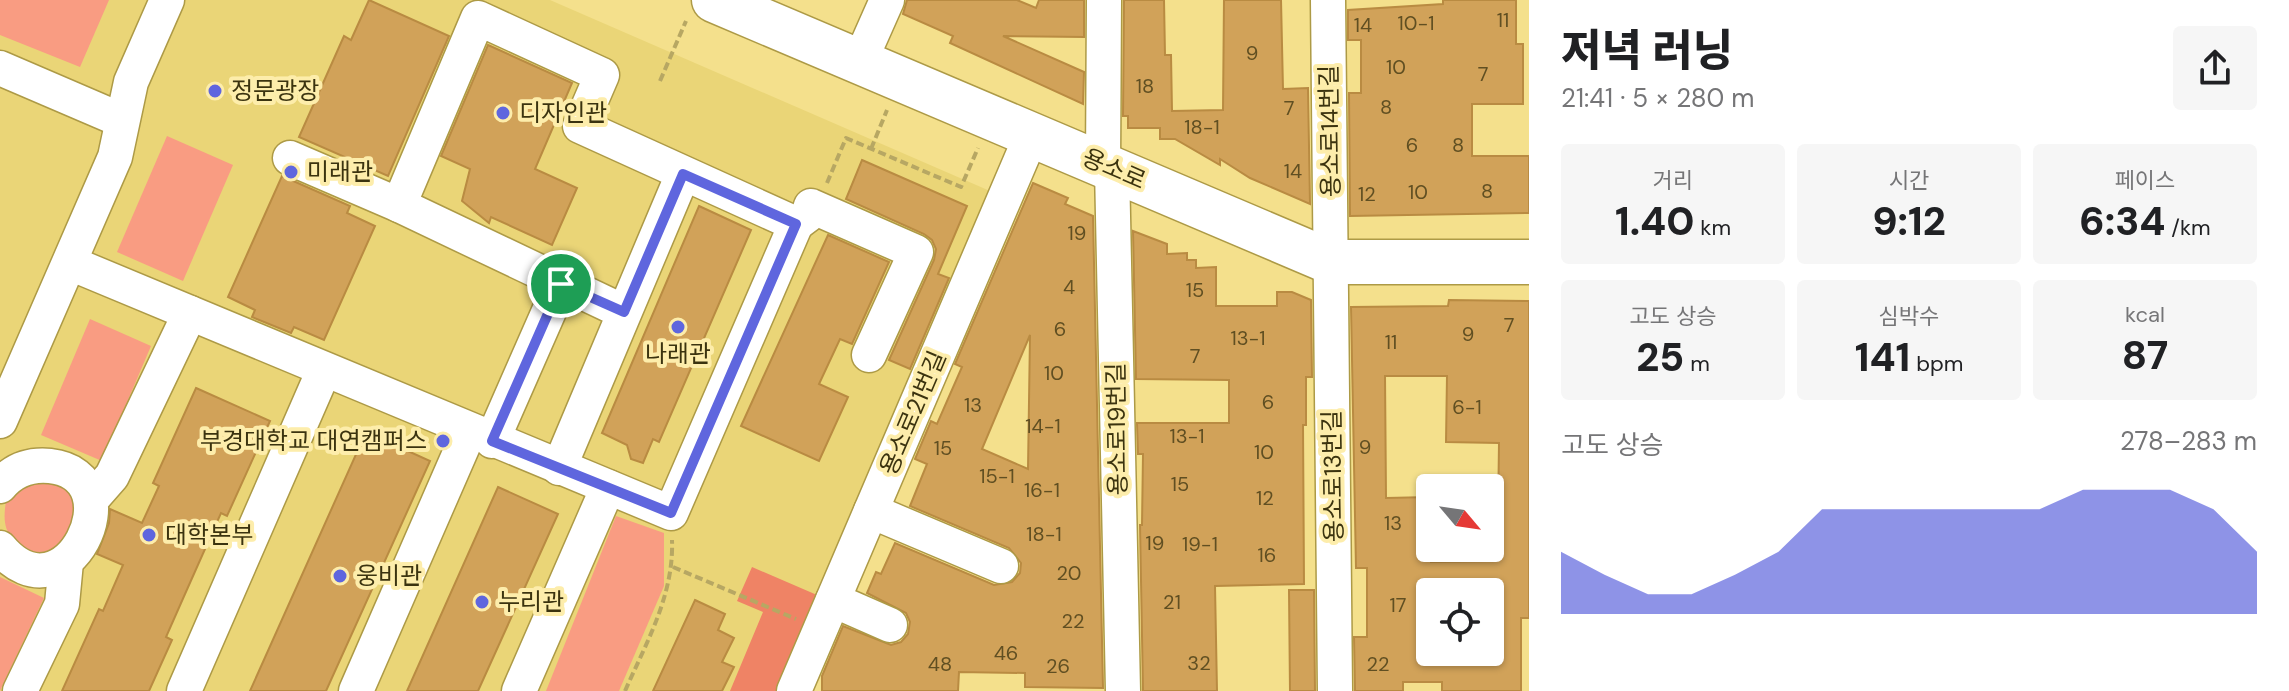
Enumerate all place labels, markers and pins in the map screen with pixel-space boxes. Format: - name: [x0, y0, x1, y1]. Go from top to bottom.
- place label: 정문광장: [231, 75, 319, 106]
- marker: 정문광장: [206, 82, 224, 100]
- place label: 디자인관: [519, 97, 607, 128]
- marker: 디자인관: [494, 104, 512, 122]
- place label: 미래관: [307, 156, 373, 187]
- marker: 미래관: [282, 163, 300, 181]
- pin: [527, 250, 595, 318]
- marker: 나래관: [669, 318, 687, 336]
- place label: 나래관: [645, 338, 711, 369]
- place label: 부경대학교 대연캠퍼스: [200, 425, 427, 456]
- marker: 부경대학교 대연캠퍼스: [434, 432, 452, 450]
- place label: 대학본부: [165, 519, 253, 550]
- marker: 대학본부: [140, 526, 158, 544]
- place label: 웅비관: [356, 560, 422, 591]
- marker: 웅비관: [331, 567, 349, 585]
- place label: 누리관: [498, 586, 564, 617]
- marker: 누리관: [473, 593, 491, 611]

